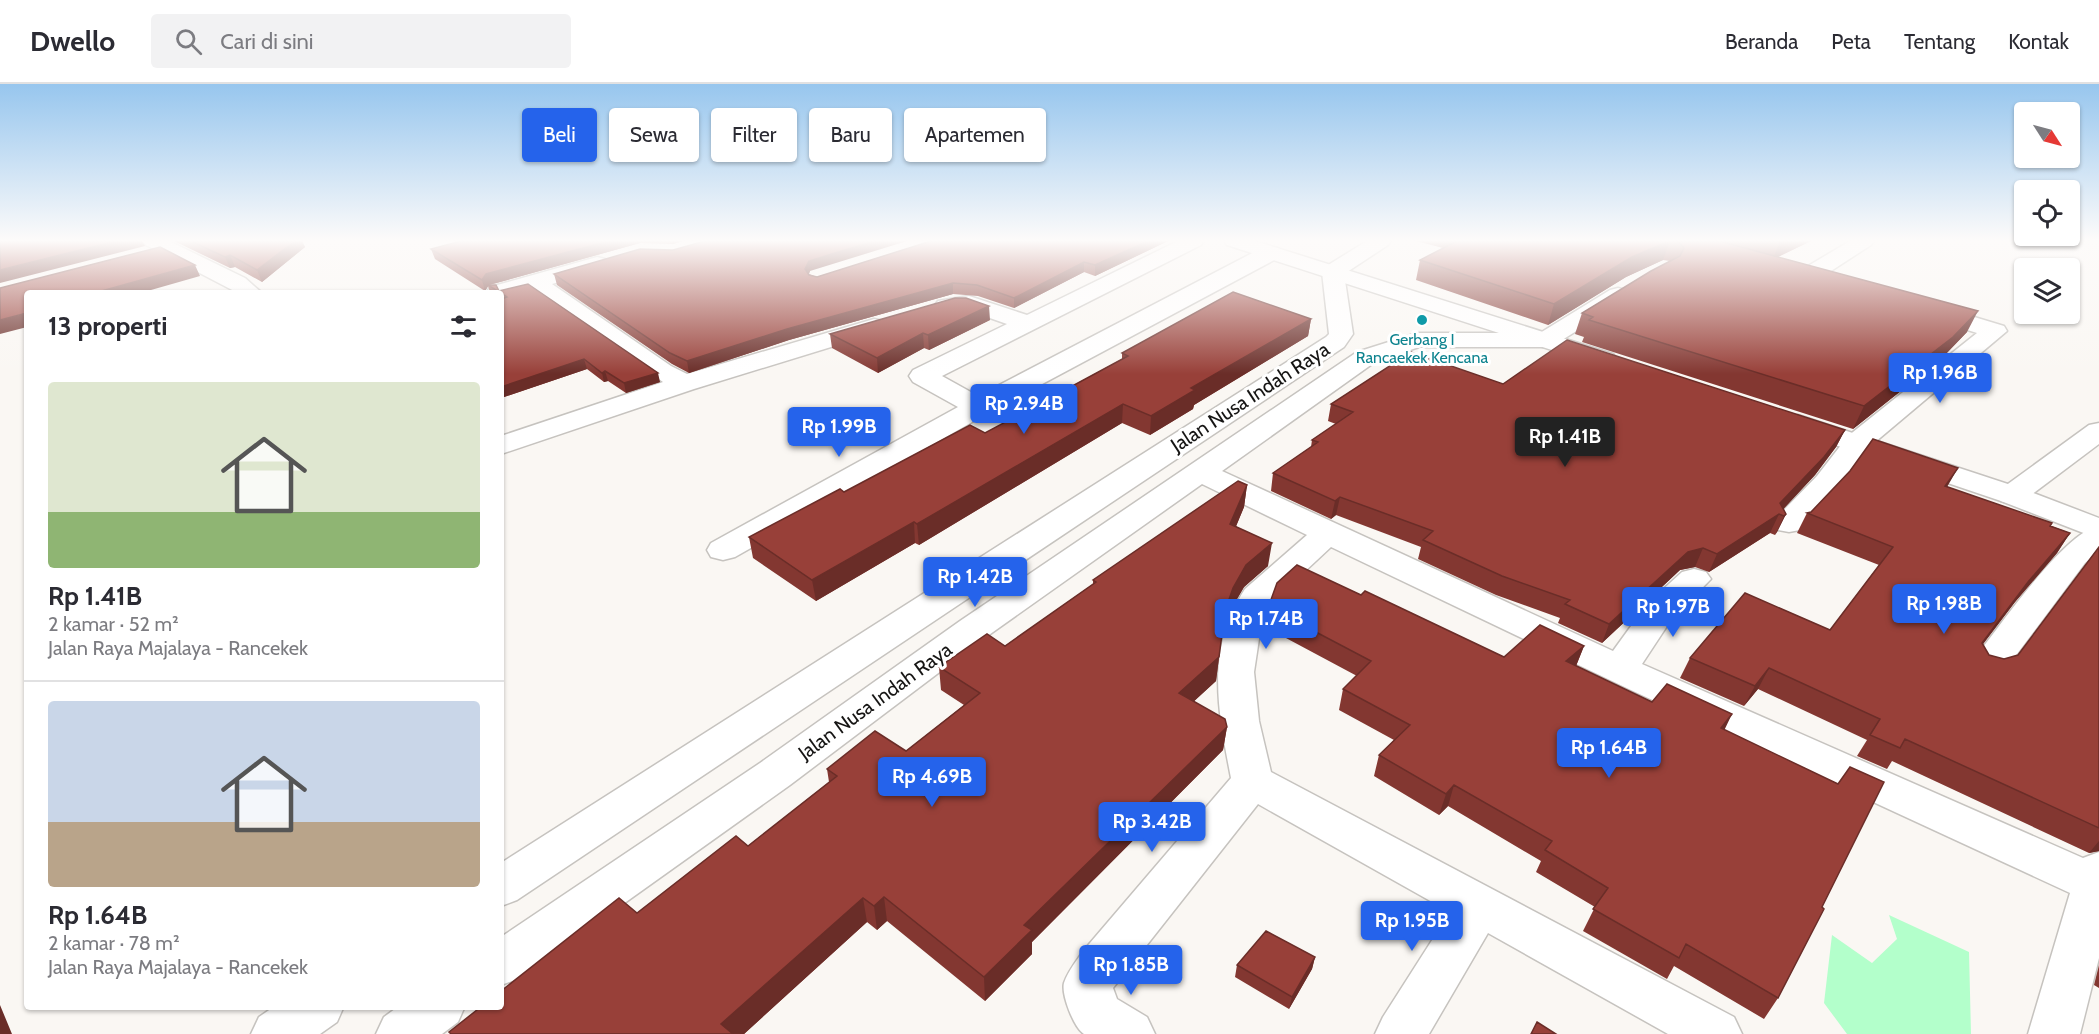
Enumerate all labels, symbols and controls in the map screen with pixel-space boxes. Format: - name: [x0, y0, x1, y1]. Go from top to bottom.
- search box: [151, 14, 571, 68]
- text: Dwello: [30, 24, 115, 58]
- icon: search: [172, 25, 205, 58]
- text: Cari di sini: [220, 28, 314, 55]
- text: Beranda: [1725, 29, 1798, 54]
- text: Peta: [1831, 29, 1871, 54]
- text: Tentang: [1904, 29, 1975, 54]
- text: Kontak: [2008, 29, 2069, 54]
- north arrow: [2014, 102, 2080, 168]
- map controls: [2014, 102, 2080, 324]
- chip: Beli: [522, 108, 597, 162]
- chip: Sewa: [609, 108, 699, 162]
- chip: Filter: [711, 108, 797, 162]
- chip: Baru: [809, 108, 892, 162]
- chip: Apartemen: [904, 108, 1046, 162]
- button: locate: [2014, 180, 2080, 246]
- button: layers: [2014, 258, 2080, 324]
- text: 13 properti: [48, 310, 168, 342]
- icon: filters: [447, 310, 480, 343]
- marker: Gerbang I Rancaekek Kencana: [1415, 313, 1429, 327]
- place label: Gerbang I Rancaekek Kencana: [1356, 330, 1488, 367]
- street label: Jalan Nusa Indah Raya: [1165, 337, 1334, 458]
- pin: Rp 1.96B: [1878, 353, 2002, 404]
- text: Rp 1.96B: [1903, 360, 1977, 384]
- pin: Rp 2.94B: [962, 384, 1086, 435]
- text: Rp 2.94B: [984, 391, 1064, 415]
- pin: Rp 1.99B: [777, 407, 901, 458]
- text: Rp 1.99B: [802, 414, 876, 438]
- pin: Rp 1.41B: [1503, 417, 1627, 468]
- icon: home: [210, 421, 318, 529]
- text: Rp 1.41B: [1529, 424, 1601, 448]
- pin: Rp 1.42B: [913, 557, 1037, 608]
- text: Rp 1.42B: [937, 564, 1013, 588]
- text: Rp 1.41B: [48, 580, 142, 612]
- pin: Rp 1.98B: [1882, 584, 2006, 635]
- pin: Rp 1.97B: [1611, 587, 1735, 638]
- text: Rp 1.98B: [1906, 591, 1982, 615]
- text: Rp 1.97B: [1636, 594, 1710, 618]
- pin: Rp 1.74B: [1204, 599, 1328, 650]
- text: Rp 1.74B: [1229, 606, 1303, 630]
- text: 2 kamar · 52 m²: [48, 612, 179, 636]
- text: Jalan Raya Majalaya - Rancekek: [48, 636, 308, 660]
- street label: Jalan Nusa Indah Raya: [793, 637, 957, 765]
- pin: Rp 1.64B: [1547, 728, 1671, 779]
- text: Rp 1.64B: [1571, 735, 1647, 759]
- icon: home: [210, 740, 318, 848]
- pin: Rp 4.69B: [870, 757, 994, 808]
- text: Rp 4.69B: [892, 764, 972, 788]
- pin: Rp 3.42B: [1090, 802, 1214, 853]
- text: Rp 3.42B: [1112, 809, 1192, 833]
- text: Rp 1.64B: [48, 899, 147, 931]
- pin: Rp 1.95B: [1350, 901, 1474, 952]
- text: Rp 1.95B: [1375, 908, 1449, 932]
- text: 2 kamar · 78 m²: [48, 931, 180, 955]
- pin: Rp 1.85B: [1069, 945, 1193, 996]
- text: Rp 1.85B: [1093, 952, 1169, 976]
- text: Jalan Raya Majalaya - Rancekek: [48, 955, 308, 979]

